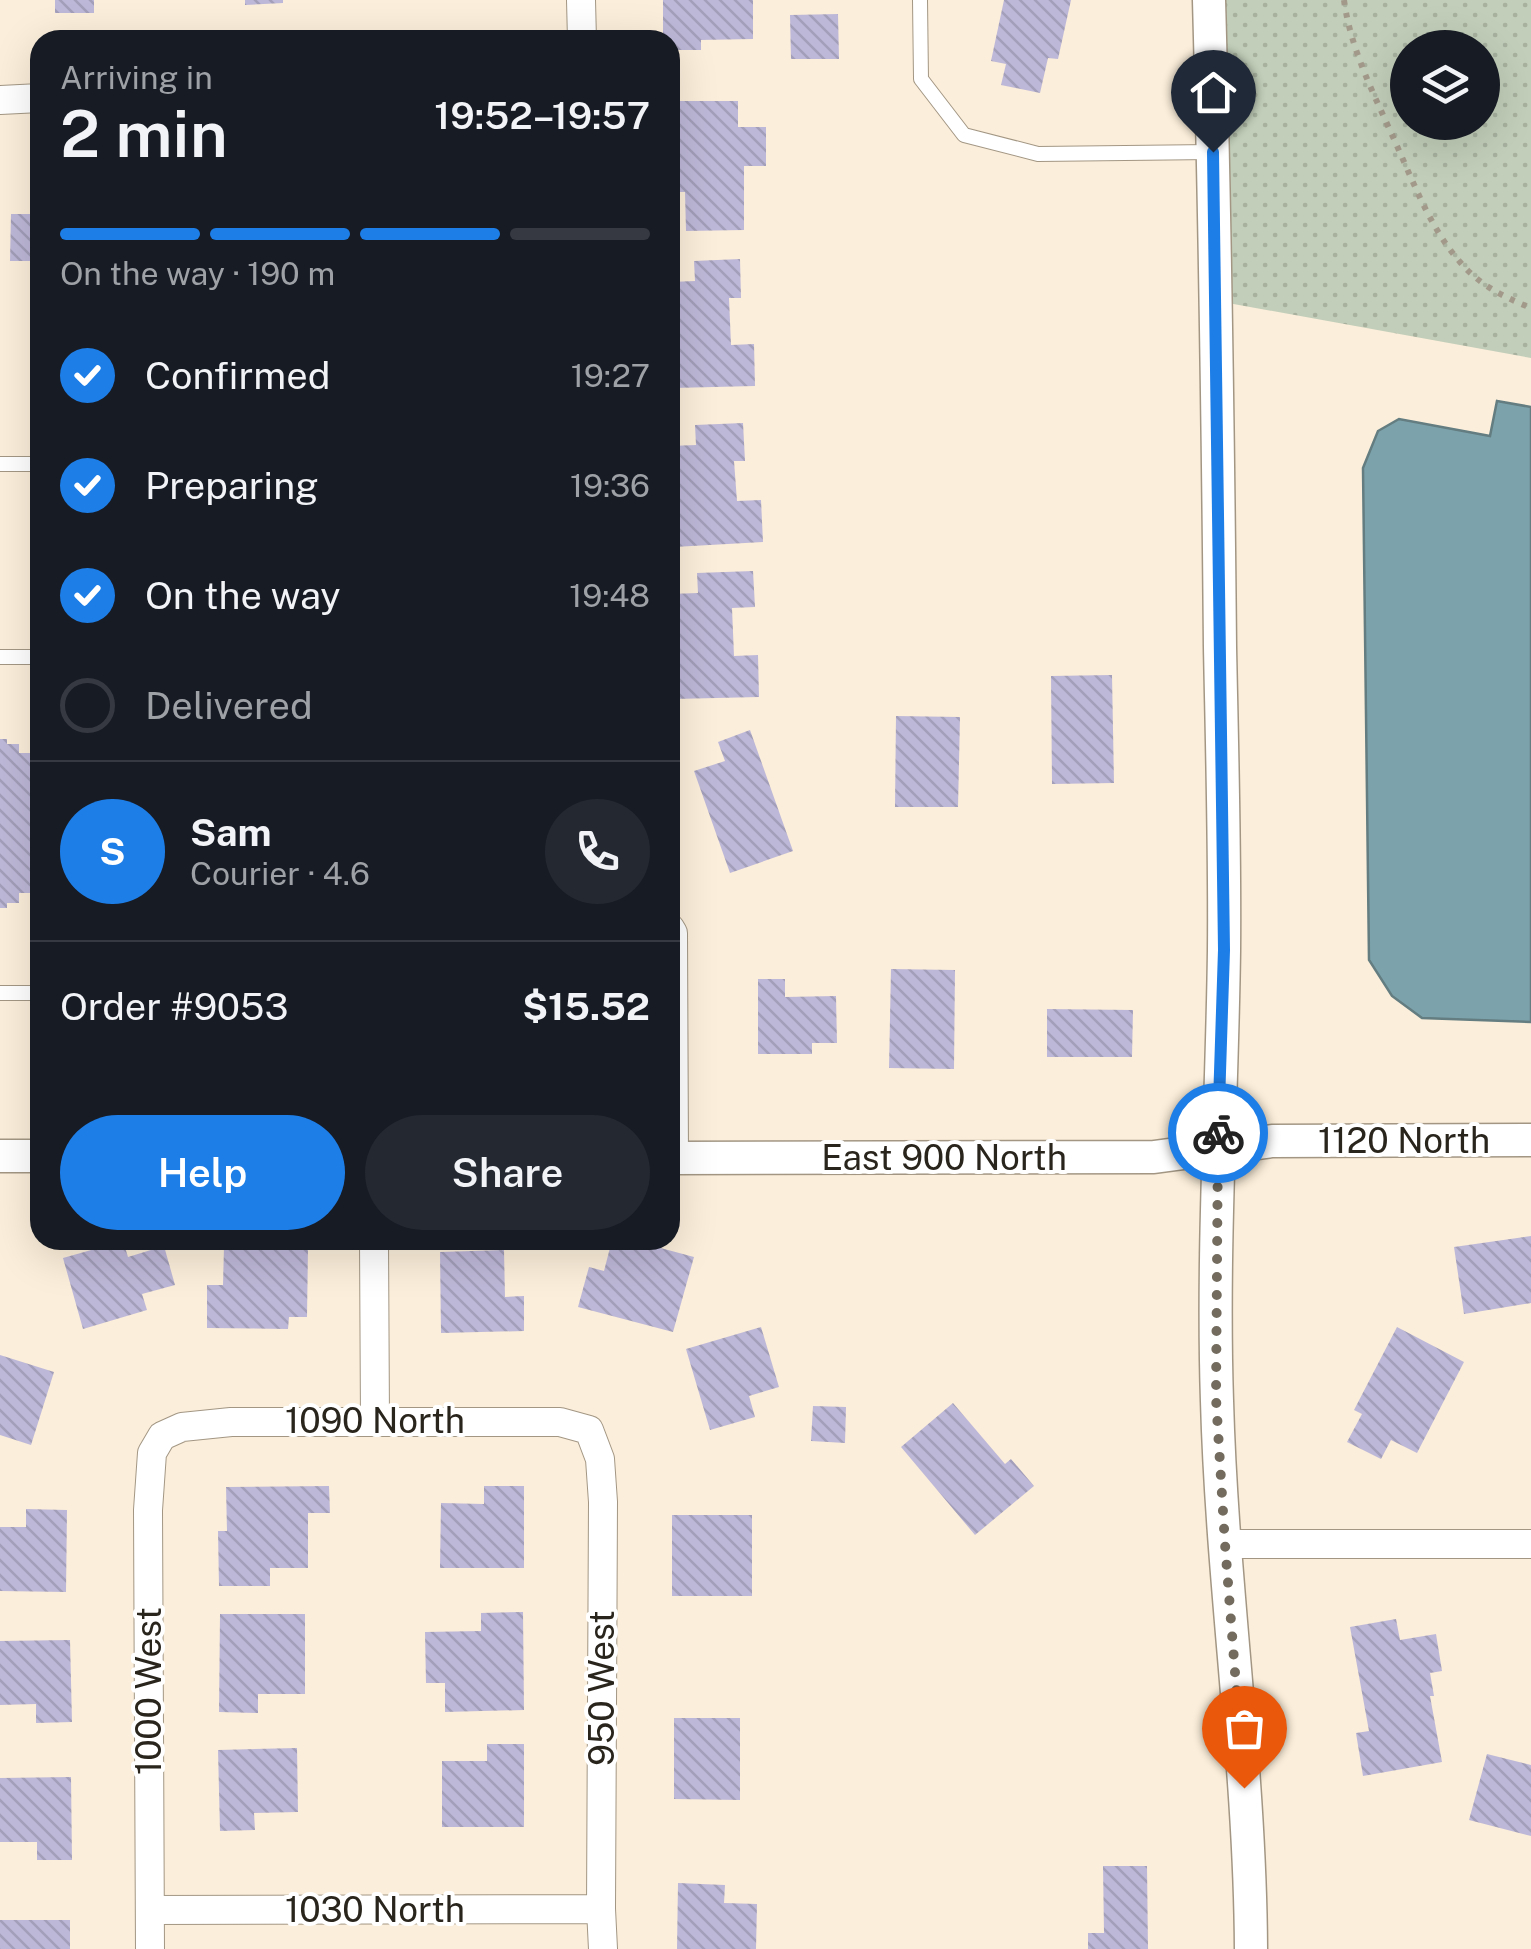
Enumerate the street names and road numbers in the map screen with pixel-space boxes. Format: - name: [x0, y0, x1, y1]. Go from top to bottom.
- street label: 1120 North: [1318, 1120, 1490, 1161]
- street label: East 900 North: [821, 1137, 1067, 1178]
- street label: 1090 North: [285, 1400, 465, 1441]
- street label: 1000 West: [128, 1607, 169, 1775]
- street label: 950 West: [581, 1610, 622, 1766]
- street label: 1030 North: [285, 1889, 465, 1930]

